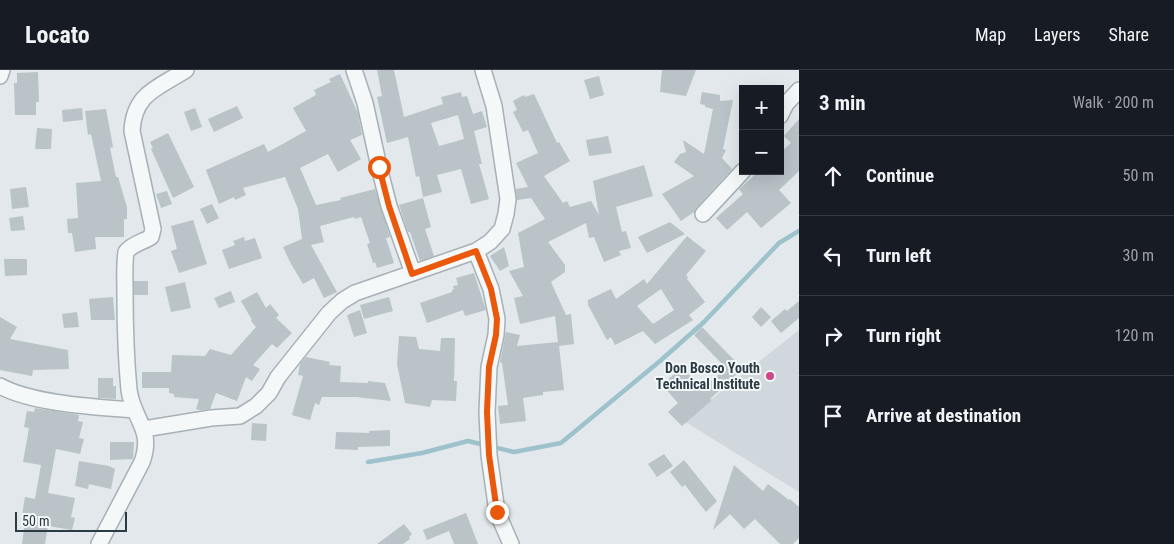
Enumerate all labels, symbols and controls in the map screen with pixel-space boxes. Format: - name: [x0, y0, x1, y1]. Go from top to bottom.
- text: Locato: [25, 21, 90, 49]
- text: Map: [975, 24, 1006, 45]
- text: Layers: [1034, 24, 1081, 45]
- text: Share: [1109, 24, 1149, 45]
- map controls: [739, 85, 784, 175]
- button: +: [739, 85, 784, 130]
- text: 3 min: [819, 91, 866, 115]
- text: Walk · 200 m: [1073, 93, 1154, 112]
- button: −: [739, 130, 784, 175]
- route start: [368, 156, 391, 179]
- icon: ahead: [819, 162, 847, 190]
- text: Continue: [866, 164, 934, 187]
- text: 50 m: [1122, 166, 1154, 185]
- icon: left: [819, 242, 847, 270]
- text: Turn left: [866, 244, 931, 267]
- text: 30 m: [1122, 246, 1154, 265]
- icon: right: [819, 322, 847, 350]
- text: Turn right: [866, 324, 941, 347]
- text: 120 m: [1115, 326, 1154, 345]
- place label: Don Bosco Youth Technical Institute: [656, 360, 760, 392]
- marker: Don Bosco Youth Technical Institute: [764, 370, 776, 382]
- icon: arrive: [819, 402, 847, 430]
- text: Arrive at destination: [866, 404, 1021, 427]
- route end: [486, 501, 509, 524]
- scale bar: [15, 509, 128, 532]
- text: 50 m: [22, 513, 50, 529]

